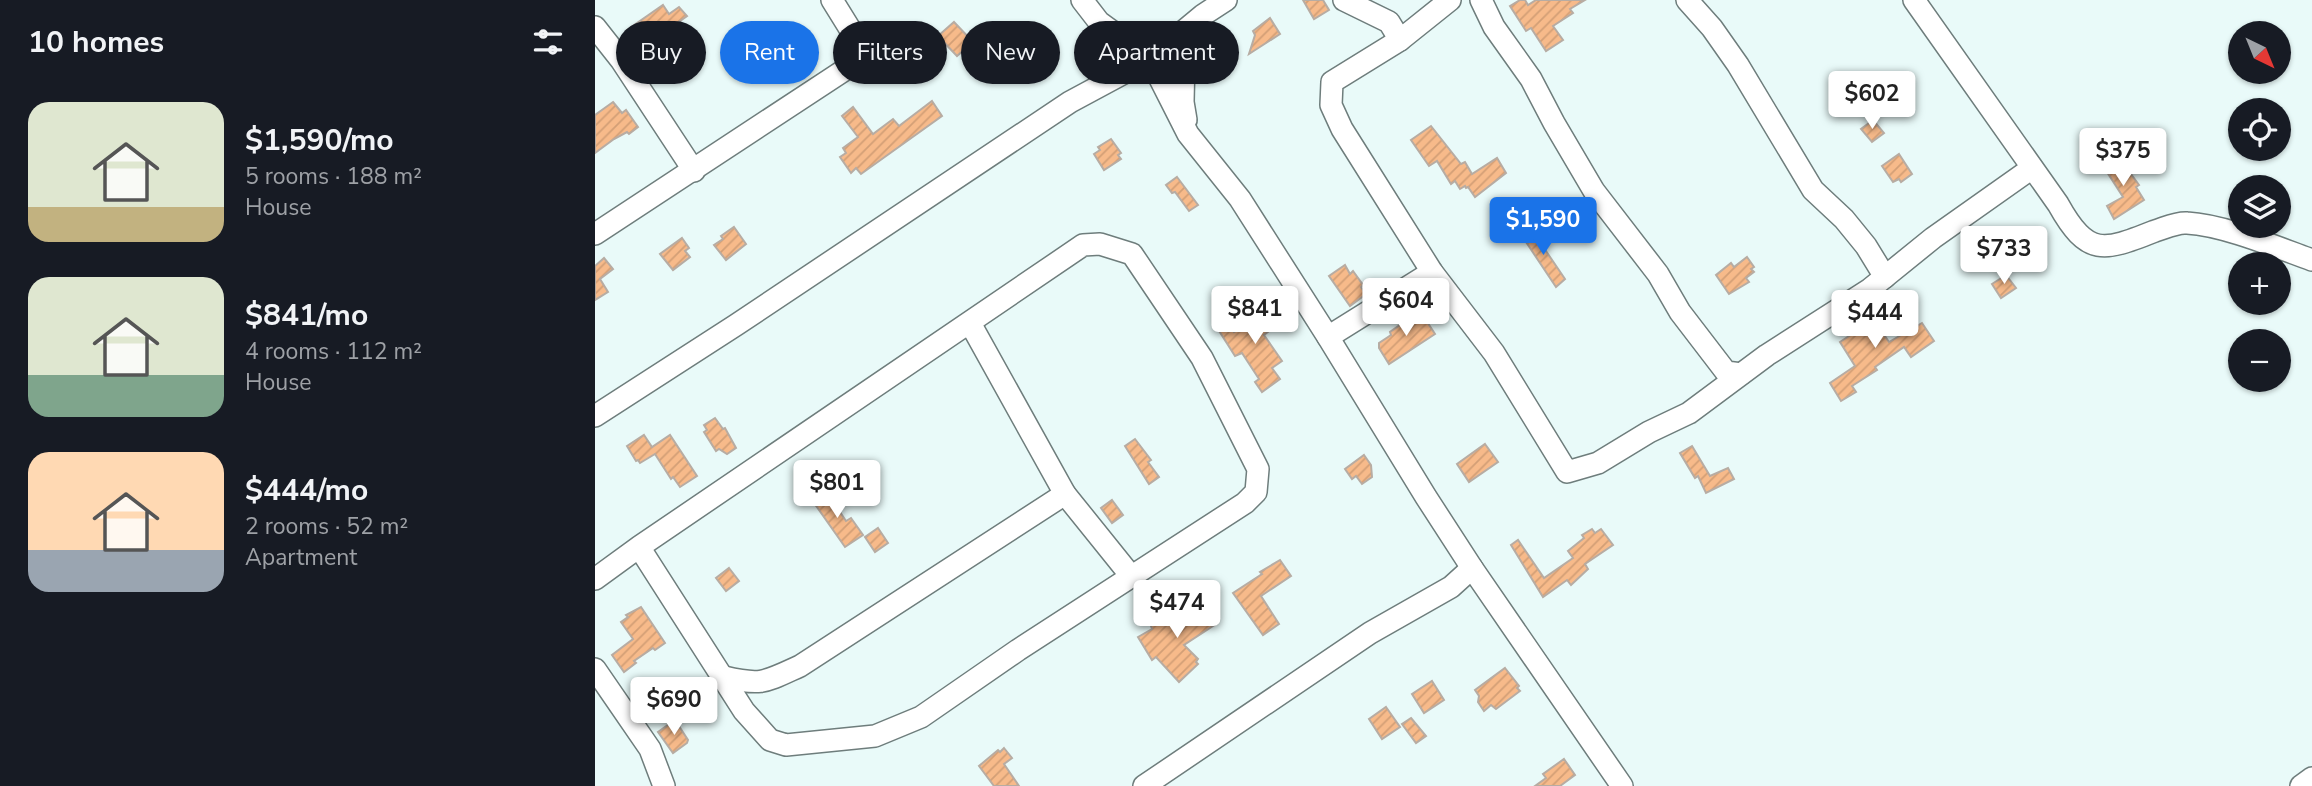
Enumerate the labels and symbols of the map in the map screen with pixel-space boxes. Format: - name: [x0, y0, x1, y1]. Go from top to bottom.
- north arrow: [2228, 21, 2291, 84]
- pin: $602: [1831, 72, 1913, 131]
- pin: $375: [2082, 128, 2164, 188]
- pin: $1,590: [1486, 198, 1600, 257]
- pin: $733: [1963, 226, 2045, 286]
- pin: $604: [1365, 278, 1447, 338]
- pin: $841: [1214, 286, 1296, 346]
- pin: $444: [1834, 290, 1916, 350]
- pin: $801: [796, 461, 878, 520]
- pin: $474: [1136, 580, 1218, 640]
- pin: $690: [633, 678, 715, 737]

